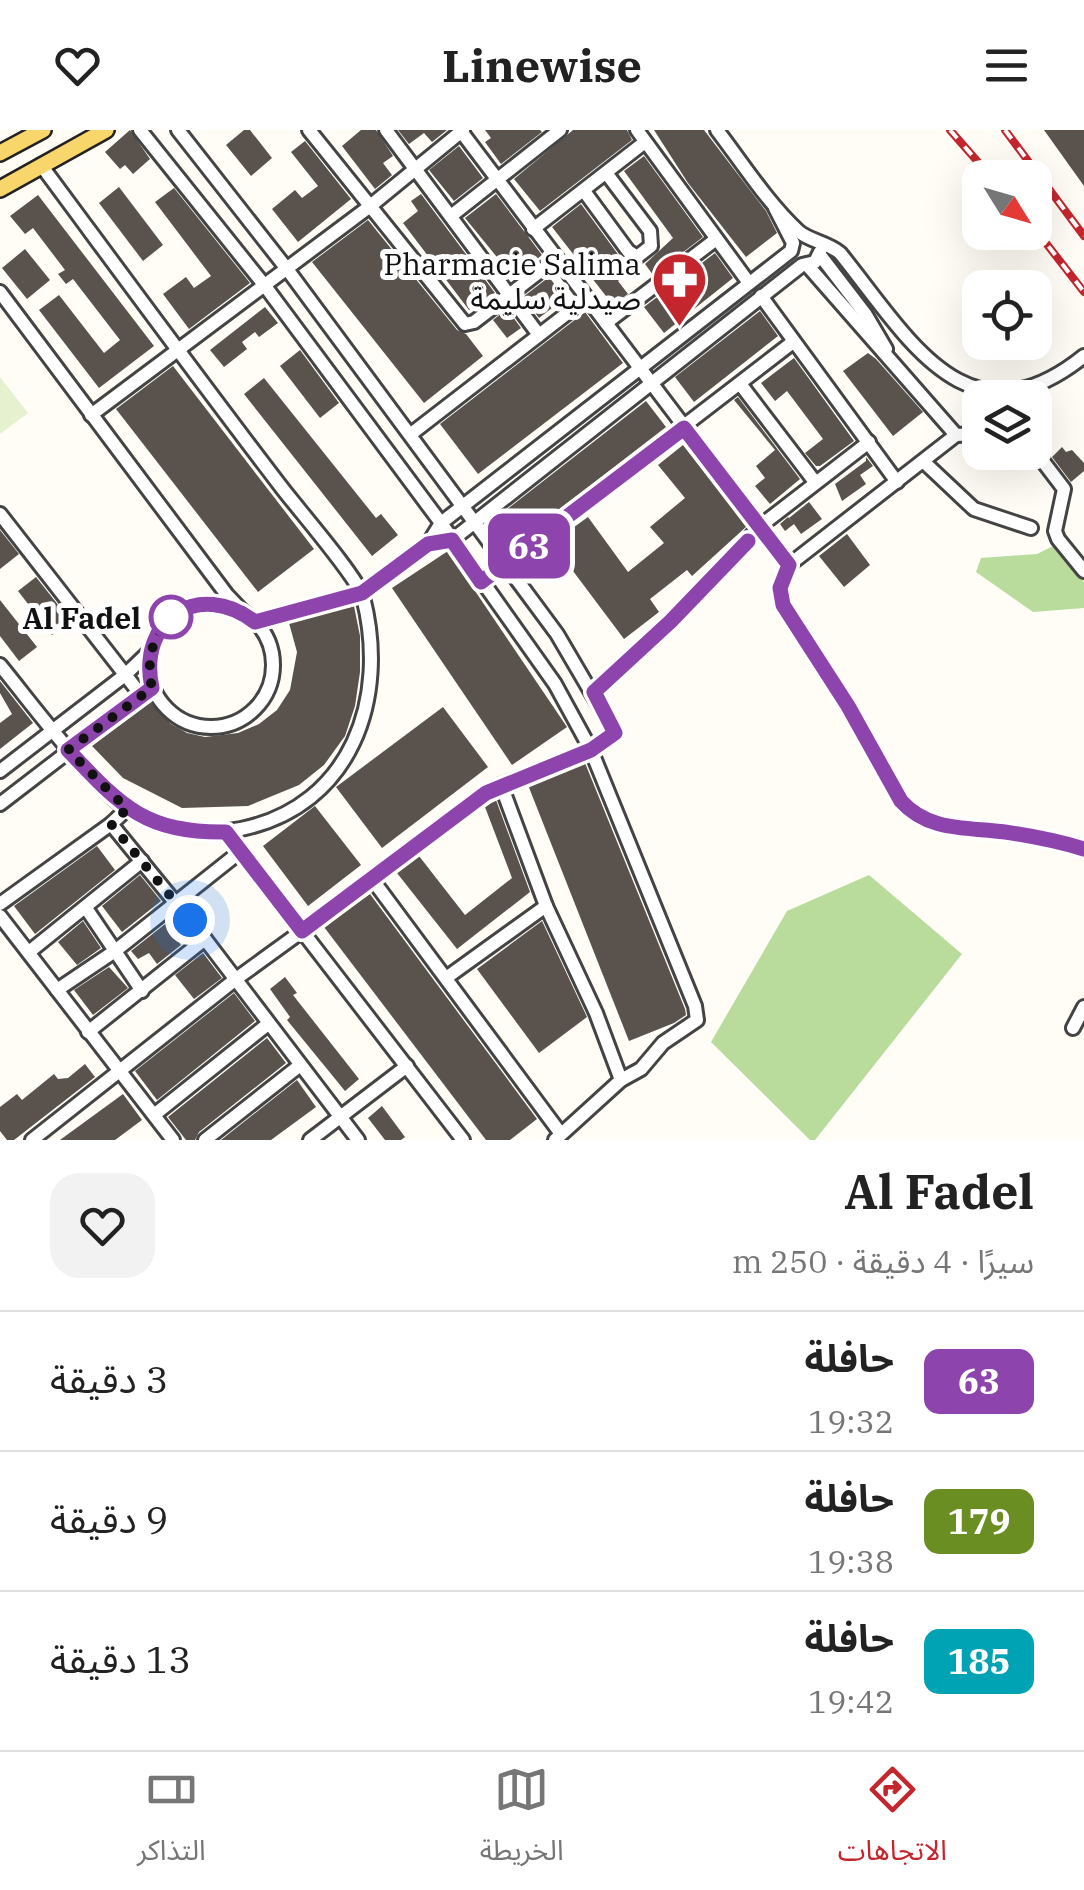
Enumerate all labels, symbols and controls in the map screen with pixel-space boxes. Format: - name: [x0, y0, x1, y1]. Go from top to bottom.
- text: Linewise: [442, 36, 642, 94]
- icon: heart: [50, 38, 105, 93]
- icon: menu: [979, 38, 1034, 93]
- north arrow: [962, 160, 1052, 250]
- map controls: [962, 160, 1052, 470]
- place label: Pharmacie Salima صيدلية سليمة: [383, 244, 641, 317]
- pharmacy icon: Pharmacie Salima صيدلية سليمة: [650, 250, 710, 329]
- button: locate: [962, 270, 1052, 360]
- button: layers: [962, 380, 1052, 470]
- line badge: 63: [484, 514, 574, 578]
- text: 63: [508, 523, 550, 569]
- marker: Al Fadel: [150, 596, 192, 638]
- place label: Al Fadel: [22, 598, 141, 637]
- your location: [165, 895, 215, 945]
- text: Al Fadel: [844, 1160, 1034, 1222]
- button: heart: [50, 1173, 155, 1278]
- text: سيرًا · 4 دقيقة · 250 m: [732, 1240, 1034, 1282]
- text: حافلة: [805, 1333, 894, 1382]
- text: 3 دقيقة: [50, 1354, 168, 1403]
- text: 63: [958, 1358, 1000, 1404]
- text: 19:32: [808, 1400, 894, 1442]
- text: حافلة: [805, 1473, 894, 1522]
- text: 9 دقيقة: [50, 1494, 168, 1543]
- text: 179: [947, 1498, 1011, 1544]
- text: 19:38: [808, 1540, 894, 1582]
- text: حافلة: [805, 1613, 894, 1662]
- text: 13 دقيقة: [50, 1634, 191, 1683]
- text: 185: [947, 1638, 1011, 1684]
- text: 19:42: [808, 1680, 894, 1722]
- tab: التذاكر: [137, 1762, 206, 1881]
- tab: الخريطة: [480, 1762, 564, 1881]
- tab: الاتجاهات: [838, 1762, 947, 1881]

